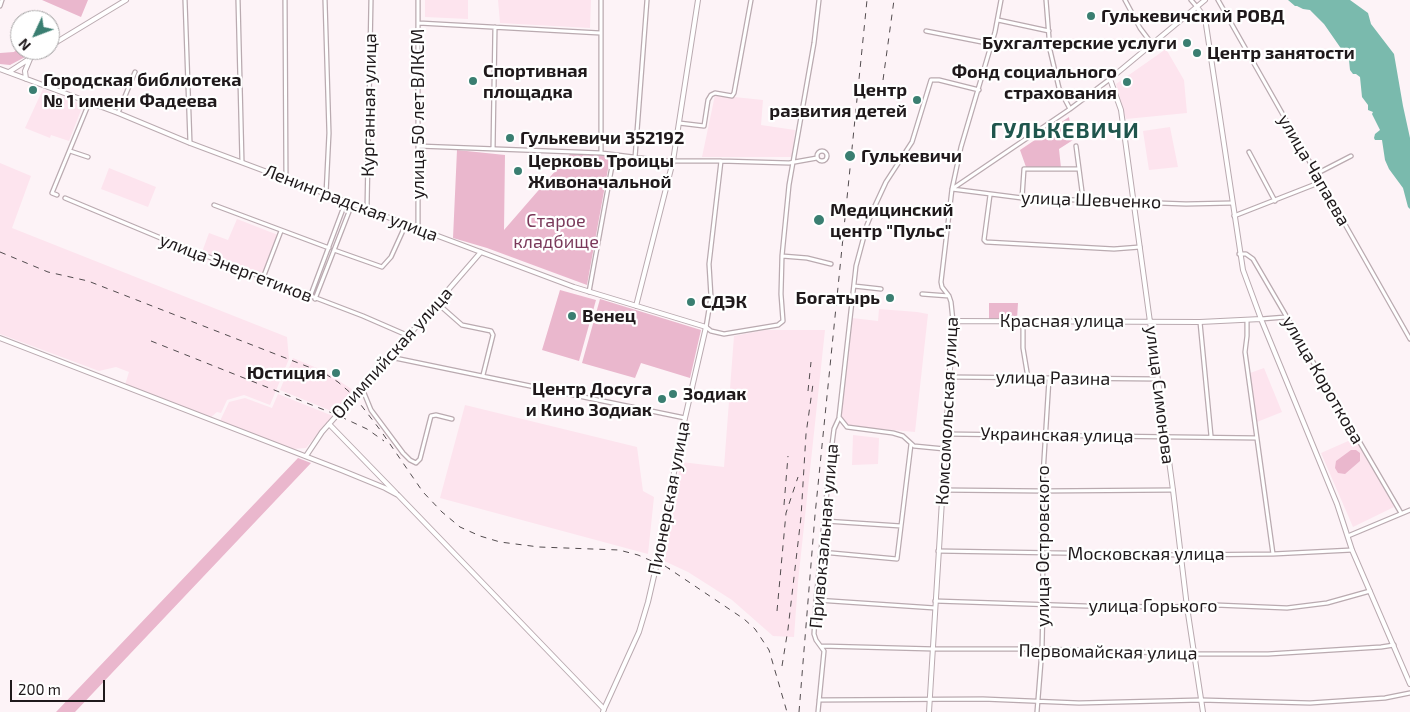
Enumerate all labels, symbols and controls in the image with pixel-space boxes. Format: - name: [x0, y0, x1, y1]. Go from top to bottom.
- place label: Гулькевичский РОВД: [1101, 5, 1285, 27]
- north arrow: [10, 10, 60, 60]
- marker: Гулькевичский РОВД: [1085, 10, 1097, 22]
- street label: улица 50 лет ВЛКСМ: [407, 29, 429, 199]
- place label: Бухгалтерские услуги: [982, 32, 1177, 54]
- street label: Курганная улица: [357, 33, 381, 177]
- text: N: [15, 35, 34, 54]
- marker: Бухгалтерские услуги: [1181, 37, 1193, 49]
- place label: Центр занятости: [1207, 42, 1355, 64]
- marker: Центр занятости: [1191, 47, 1203, 59]
- place label: Спортивная площадка: [483, 60, 588, 102]
- place label: Фонд социального страхования: [952, 61, 1117, 104]
- place label: Городская библиотека № 1 имени Фадеева: [43, 69, 242, 112]
- marker: Спортивная площадка: [467, 75, 479, 87]
- marker: Фонд социального страхования: [1121, 76, 1133, 88]
- place label: Центр развития детей: [769, 79, 907, 122]
- marker: Городская библиотека № 1 имени Фадеева: [27, 84, 39, 96]
- marker: Центр развития детей: [911, 94, 923, 106]
- street label: улица Чапаева: [1273, 110, 1355, 230]
- district label: ГУЛЬКЕВИЧИ: [989, 118, 1141, 144]
- place label: Гулькевичи 352192: [520, 127, 684, 149]
- marker: Гулькевичи 352192: [504, 132, 516, 144]
- place label: Гулькевичи: [861, 145, 962, 167]
- marker: Гулькевичи: [843, 149, 857, 163]
- place label: Церковь Троицы Живоначальной: [528, 150, 674, 192]
- street label: Ленинградская улица: [261, 160, 441, 246]
- marker: Церковь Троицы Живоначальной: [512, 165, 524, 177]
- street label: улица Шевченко: [1021, 187, 1161, 213]
- place label: Медицинский центр "Пульс": [830, 199, 953, 242]
- park label: Старое кладбище: [513, 210, 599, 252]
- marker: Медицинский центр "Пульс": [812, 213, 826, 227]
- street label: улица Энергетиков: [156, 229, 316, 307]
- street label: Олимпийская улица: [327, 283, 457, 423]
- place label: Богатырь: [796, 287, 880, 309]
- place label: СДЭК: [701, 291, 747, 313]
- marker: Богатырь: [884, 292, 896, 304]
- marker: СДЭК: [685, 296, 697, 308]
- place label: Венец: [582, 305, 636, 327]
- marker: Венец: [566, 310, 578, 322]
- street label: Красная улица: [1000, 310, 1124, 332]
- street label: улица Короткова: [1278, 312, 1368, 448]
- street label: Комсомольская улица: [931, 316, 963, 506]
- street label: улица Симонова: [1141, 324, 1179, 466]
- place label: Юстиция: [247, 362, 326, 384]
- street label: улица Разина: [995, 366, 1111, 390]
- marker: Юстиция: [330, 367, 342, 379]
- place label: Центр Досуга и Кино Зодиак: [526, 378, 652, 420]
- place label: Зодиак: [683, 383, 746, 405]
- marker: Зодиак: [667, 388, 679, 400]
- marker: Центр Досуга и Кино Зодиак: [656, 393, 668, 405]
- street label: Пионерская улица: [644, 419, 694, 577]
- street label: Украинская улица: [980, 423, 1134, 447]
- street label: Привокзальная улица: [805, 443, 843, 629]
- street label: улица Островского: [1032, 465, 1054, 627]
- street label: Московская улица: [1067, 543, 1225, 565]
- street label: улица Горького: [1088, 595, 1218, 617]
- street label: Первомайская улица: [1018, 640, 1198, 664]
- scale bar: [12, 670, 108, 702]
- text: 200 m: [18, 680, 61, 698]

